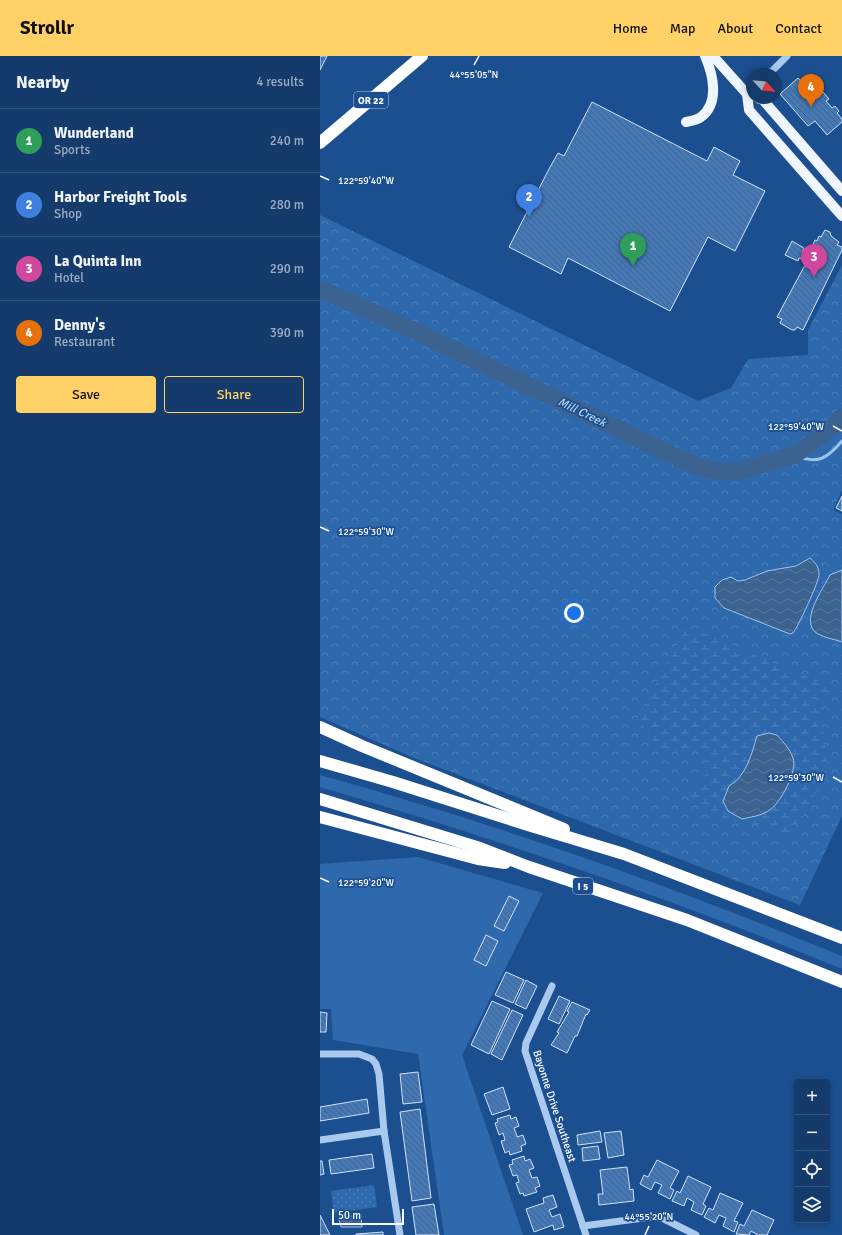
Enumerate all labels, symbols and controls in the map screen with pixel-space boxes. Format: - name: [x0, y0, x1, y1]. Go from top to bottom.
- text: Strollr: [20, 16, 74, 40]
- text: Home: [613, 20, 648, 37]
- text: Map: [670, 20, 695, 37]
- text: About: [717, 20, 753, 37]
- text: Contact: [775, 20, 822, 37]
- north arrow: [746, 68, 782, 104]
- text: 44°55'05"N: [450, 69, 498, 81]
- text: Nearby: [16, 72, 69, 93]
- text: 4 results: [256, 74, 304, 90]
- pin: 4: [798, 74, 824, 107]
- road number: OR 22: [354, 92, 388, 108]
- text: Wunderland: [54, 124, 134, 142]
- text: 1: [25, 133, 33, 149]
- text: 240 m: [270, 133, 304, 149]
- text: Sports: [54, 142, 90, 158]
- text: 122°59'40"W: [338, 175, 394, 187]
- pin: 2: [516, 184, 542, 217]
- text: Harbor Freight Tools: [54, 188, 187, 206]
- text: 2: [25, 197, 33, 213]
- text: 280 m: [270, 197, 304, 213]
- text: Shop: [54, 206, 82, 222]
- pin: 1: [620, 233, 646, 266]
- pin: 3: [801, 244, 827, 277]
- text: La Quinta Inn: [54, 252, 142, 270]
- text: 3: [25, 261, 33, 277]
- text: 290 m: [270, 261, 304, 277]
- text: Hotel: [54, 270, 84, 286]
- text: Denny's: [54, 316, 105, 334]
- text: 4: [25, 325, 33, 341]
- text: 390 m: [270, 325, 304, 341]
- text: Restaurant: [54, 334, 115, 350]
- button: Save: [16, 376, 156, 413]
- button: Share: [164, 376, 304, 413]
- water label: Mill Creek: [555, 394, 609, 431]
- text: 122°59'40"W: [768, 421, 824, 433]
- text: 122°59'30"W: [338, 526, 394, 538]
- your location: [564, 603, 584, 623]
- text: 122°59'30"W: [768, 772, 824, 784]
- text: 122°59'20"W: [338, 877, 394, 889]
- road number: I 5: [573, 878, 593, 894]
- street label: Bayonne Drive Southeast: [530, 1048, 579, 1164]
- map controls: [794, 1079, 830, 1223]
- button: +: [794, 1079, 830, 1115]
- button: −: [794, 1115, 830, 1151]
- button: locate: [794, 1151, 830, 1187]
- button: layers: [794, 1187, 830, 1223]
- scale bar: [332, 1207, 404, 1226]
- text: 50 m: [338, 1209, 361, 1222]
- text: 44°55'20"N: [625, 1211, 673, 1223]

